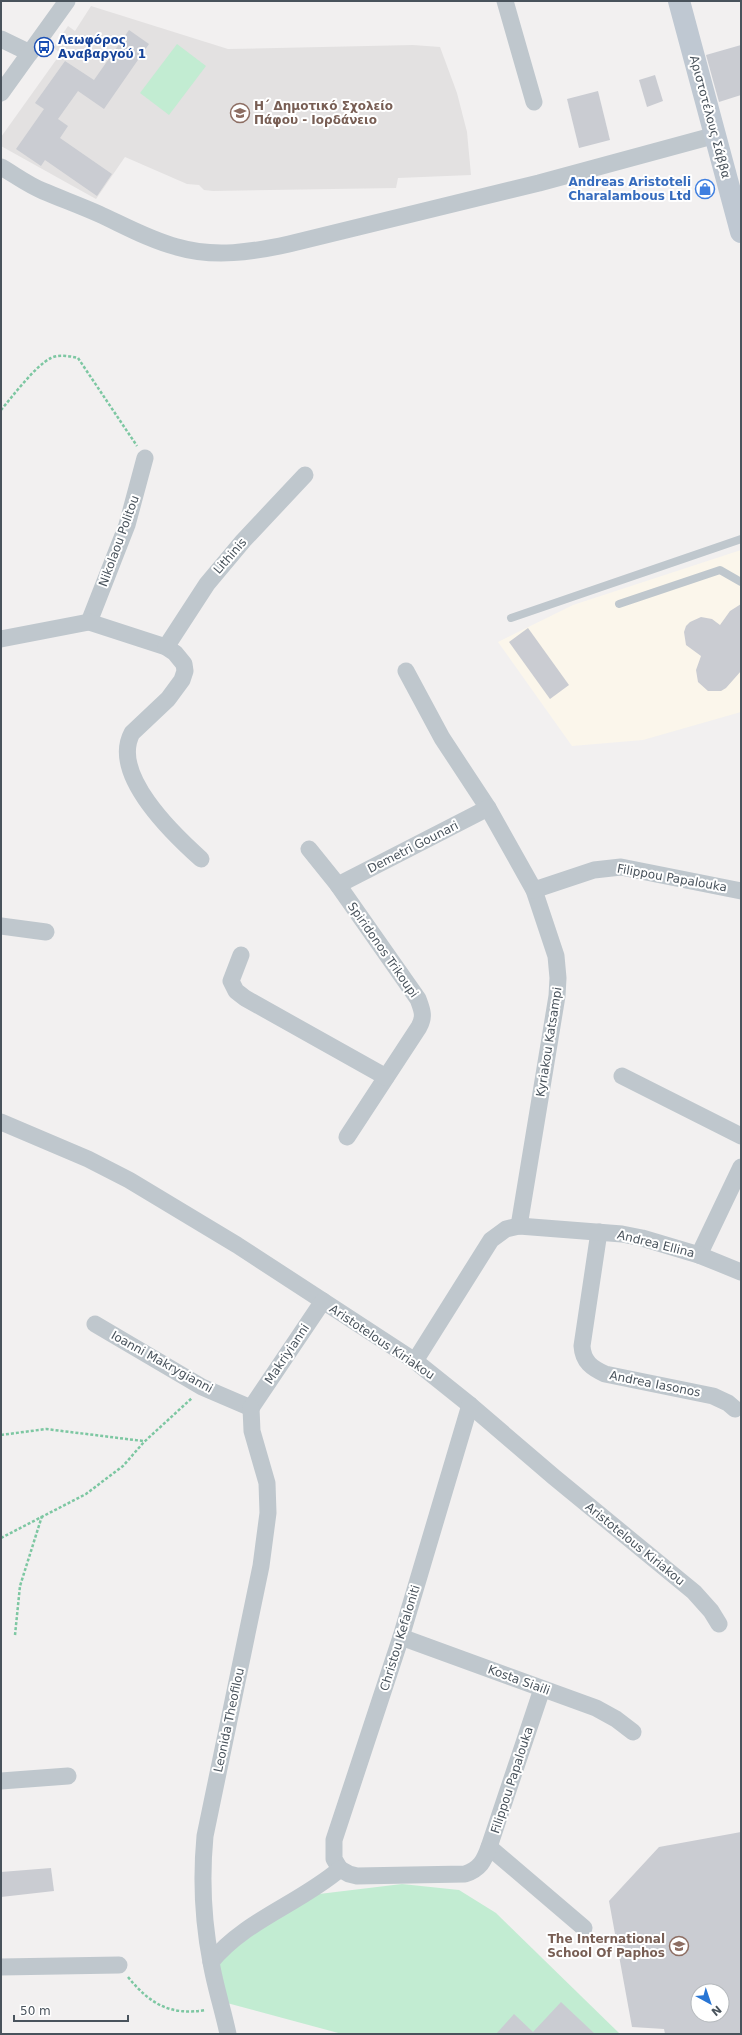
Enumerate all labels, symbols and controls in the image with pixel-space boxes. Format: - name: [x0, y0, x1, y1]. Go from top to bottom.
- place label: Λεωφόρος Αναβαργού 1: [58, 33, 146, 61]
- bus stop icon: Λεωφόρος Αναβαργού 1: [33, 36, 55, 58]
- street label: Αριστοτέλους Σάββα: [687, 54, 733, 180]
- place label: Η΄ Δημοτικό Σχολείο Πάφου - Ιορδάνειο: [254, 99, 393, 127]
- school or university icon: Η΄ Δημοτικό Σχολείο Πάφου - Ιορδάνειο: [229, 102, 251, 124]
- place label: Andreas Aristoteli Charalambous Ltd: [568, 175, 691, 203]
- shop icon: Andreas Aristoteli Charalambous Ltd: [694, 178, 716, 200]
- street label: Nikolaou Politou: [96, 493, 142, 589]
- street label: Lithinis: [211, 535, 249, 577]
- street label: Demetri Gounari: [365, 818, 461, 876]
- street label: Filippou Papalouka: [616, 861, 728, 895]
- street label: Spiridonos Trikoupi: [345, 900, 421, 1000]
- street label: Kyriakou Katsampi: [533, 986, 565, 1098]
- street label: Andrea Ellina: [616, 1228, 696, 1260]
- street label: Aristotelous Kiriakou: [327, 1302, 437, 1382]
- street label: Makriyianni: [262, 1321, 312, 1387]
- street label: Ioanni Makrygianni: [109, 1328, 215, 1396]
- street label: Andrea Iasonos: [608, 1368, 702, 1400]
- street label: Aristotelous Kiriakou: [583, 1500, 687, 1588]
- street label: Christou Kefaloniti: [377, 1583, 423, 1693]
- street label: Kosta Siaili: [486, 1662, 552, 1698]
- street label: Leonida Theofilou: [211, 1666, 247, 1774]
- street label: Filippou Papalouka: [488, 1725, 536, 1835]
- place label: The International School Of Paphos: [547, 1932, 665, 1960]
- school or university icon: The International School Of Paphos: [668, 1935, 690, 1957]
- north arrow: [690, 1983, 730, 2023]
- scale bar: [14, 1997, 128, 2023]
- text: N: [708, 2002, 724, 2018]
- text: 50 m: [20, 2004, 51, 2018]

